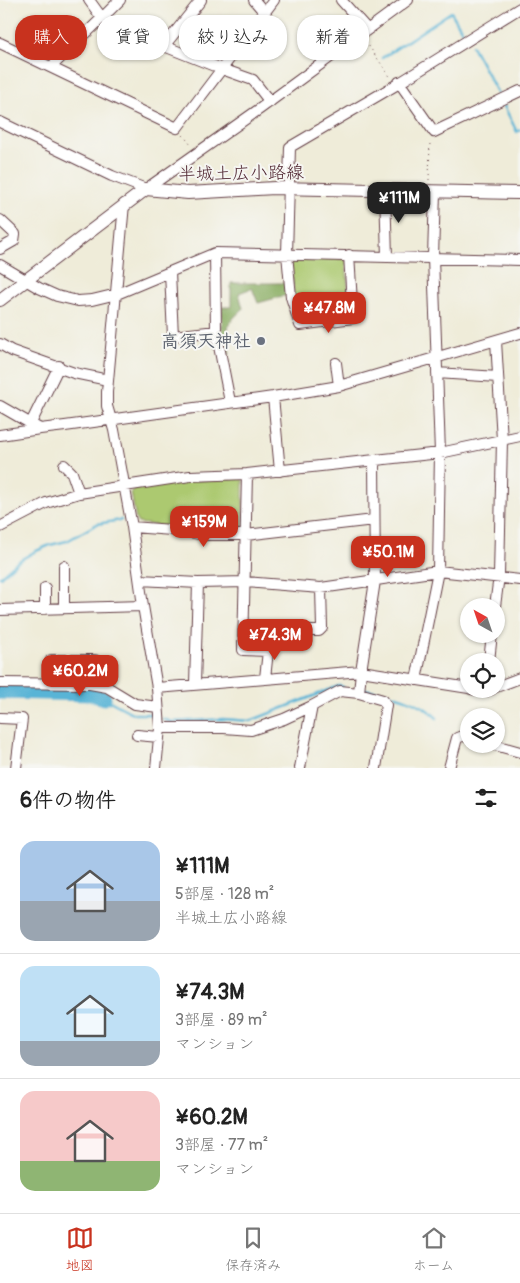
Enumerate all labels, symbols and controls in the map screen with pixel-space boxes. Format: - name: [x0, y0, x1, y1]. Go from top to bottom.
- chip: 購入: [15, 15, 87, 60]
- chip: 賃貸: [97, 15, 169, 60]
- chip: 絞り込み: [179, 15, 287, 60]
- chip: 新着: [297, 15, 369, 60]
- street label: 半城土広小路線: [178, 161, 304, 186]
- pin: ¥111M: [364, 182, 434, 224]
- text: ¥111M: [378, 188, 420, 208]
- pin: ¥47.8M: [288, 292, 370, 334]
- text: ¥47.8M: [303, 298, 355, 318]
- place label: 高須天神社: [161, 330, 251, 353]
- marker: 高須天神社: [255, 335, 267, 347]
- pin: ¥159M: [169, 506, 239, 548]
- text: ¥159M: [181, 512, 227, 532]
- pin: ¥50.1M: [347, 536, 429, 578]
- text: ¥50.1M: [362, 542, 414, 562]
- north arrow: [460, 598, 505, 642]
- map controls: [460, 598, 505, 753]
- pin: ¥74.3M: [234, 618, 316, 661]
- text: ¥74.3M: [249, 625, 301, 645]
- button: locate: [460, 653, 505, 698]
- pin: ¥60.2M: [39, 654, 121, 697]
- text: ¥60.2M: [52, 661, 108, 681]
- button: layers: [460, 708, 505, 753]
- icon: filters: [472, 784, 500, 812]
- text: 6件の物件: [20, 787, 116, 814]
- text: ¥111M: [175, 853, 229, 880]
- icon: home: [60, 861, 120, 921]
- text: 5部屋 · 128 m²: [175, 884, 274, 904]
- text: 半城土広小路線: [175, 908, 287, 928]
- text: ¥74.3M: [175, 979, 244, 1006]
- icon: home: [60, 986, 120, 1046]
- text: 3部屋 · 89 m²: [175, 1010, 268, 1030]
- text: マンション: [175, 1034, 254, 1054]
- text: ¥60.2M: [175, 1104, 248, 1131]
- icon: home: [60, 1111, 120, 1171]
- text: 3部屋 · 77 m²: [175, 1135, 268, 1155]
- text: マンション: [175, 1159, 254, 1179]
- tab: 地図: [66, 1224, 94, 1274]
- tab: 保存済み: [225, 1224, 281, 1274]
- tab: ホーム: [413, 1224, 454, 1274]

